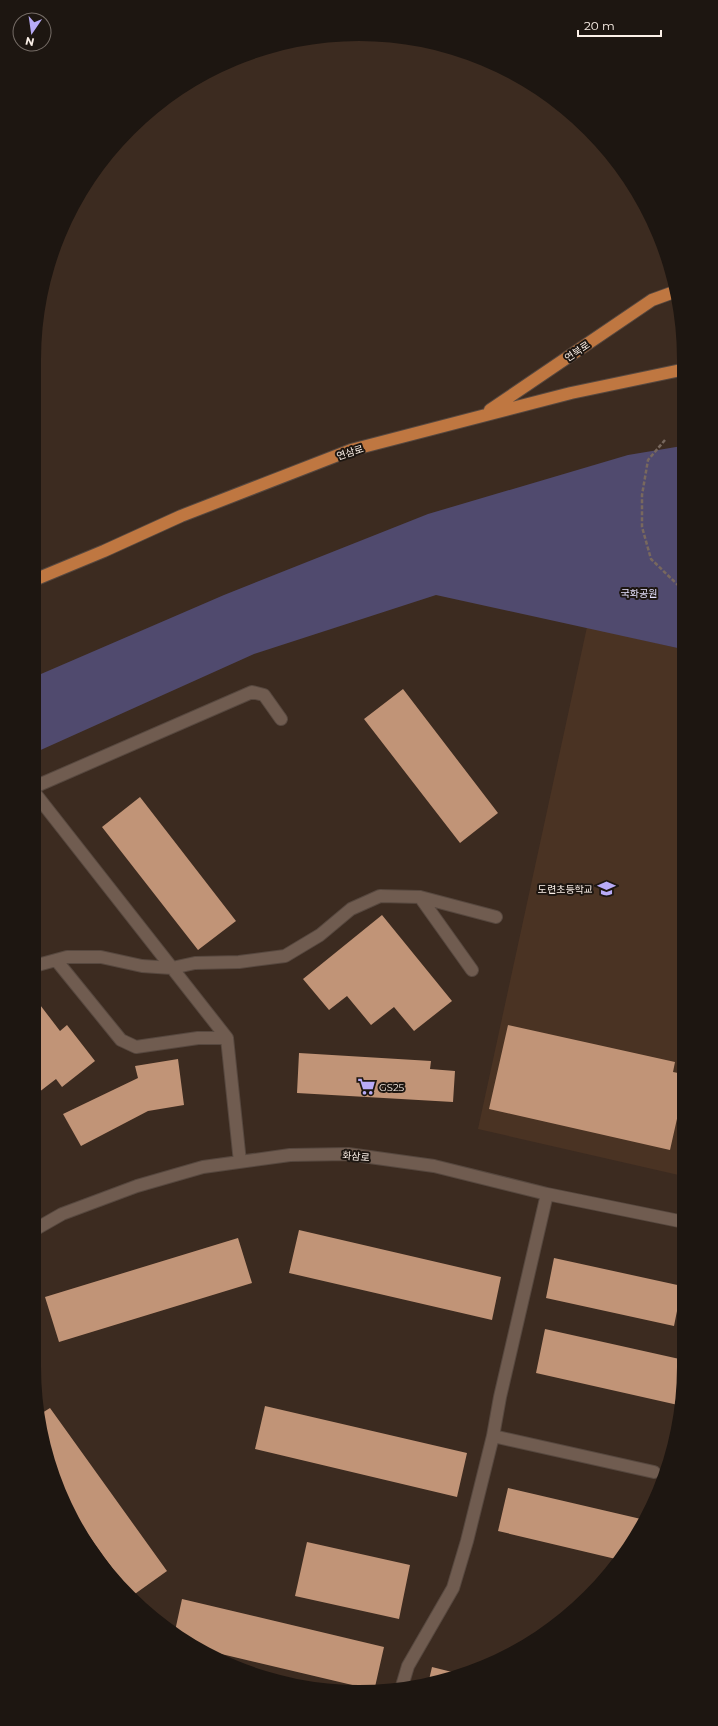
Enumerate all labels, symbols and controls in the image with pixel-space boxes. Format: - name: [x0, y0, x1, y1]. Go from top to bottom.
- north arrow: [12, 12, 52, 52]
- scale bar: [578, 12, 661, 38]
- text: 20 m: [584, 18, 615, 33]
- text: N: [24, 34, 36, 50]
- street label: 연북로: [562, 338, 592, 365]
- street label: 연삼로: [335, 442, 365, 463]
- park label: 국화공원: [621, 587, 657, 600]
- school or university icon: 도련초등학교: [596, 879, 616, 899]
- place label: 도련초등학교: [538, 883, 593, 896]
- supermarket icon: GS25: [356, 1077, 376, 1097]
- place label: GS25: [379, 1081, 405, 1094]
- street label: 화삼로: [342, 1149, 370, 1164]

